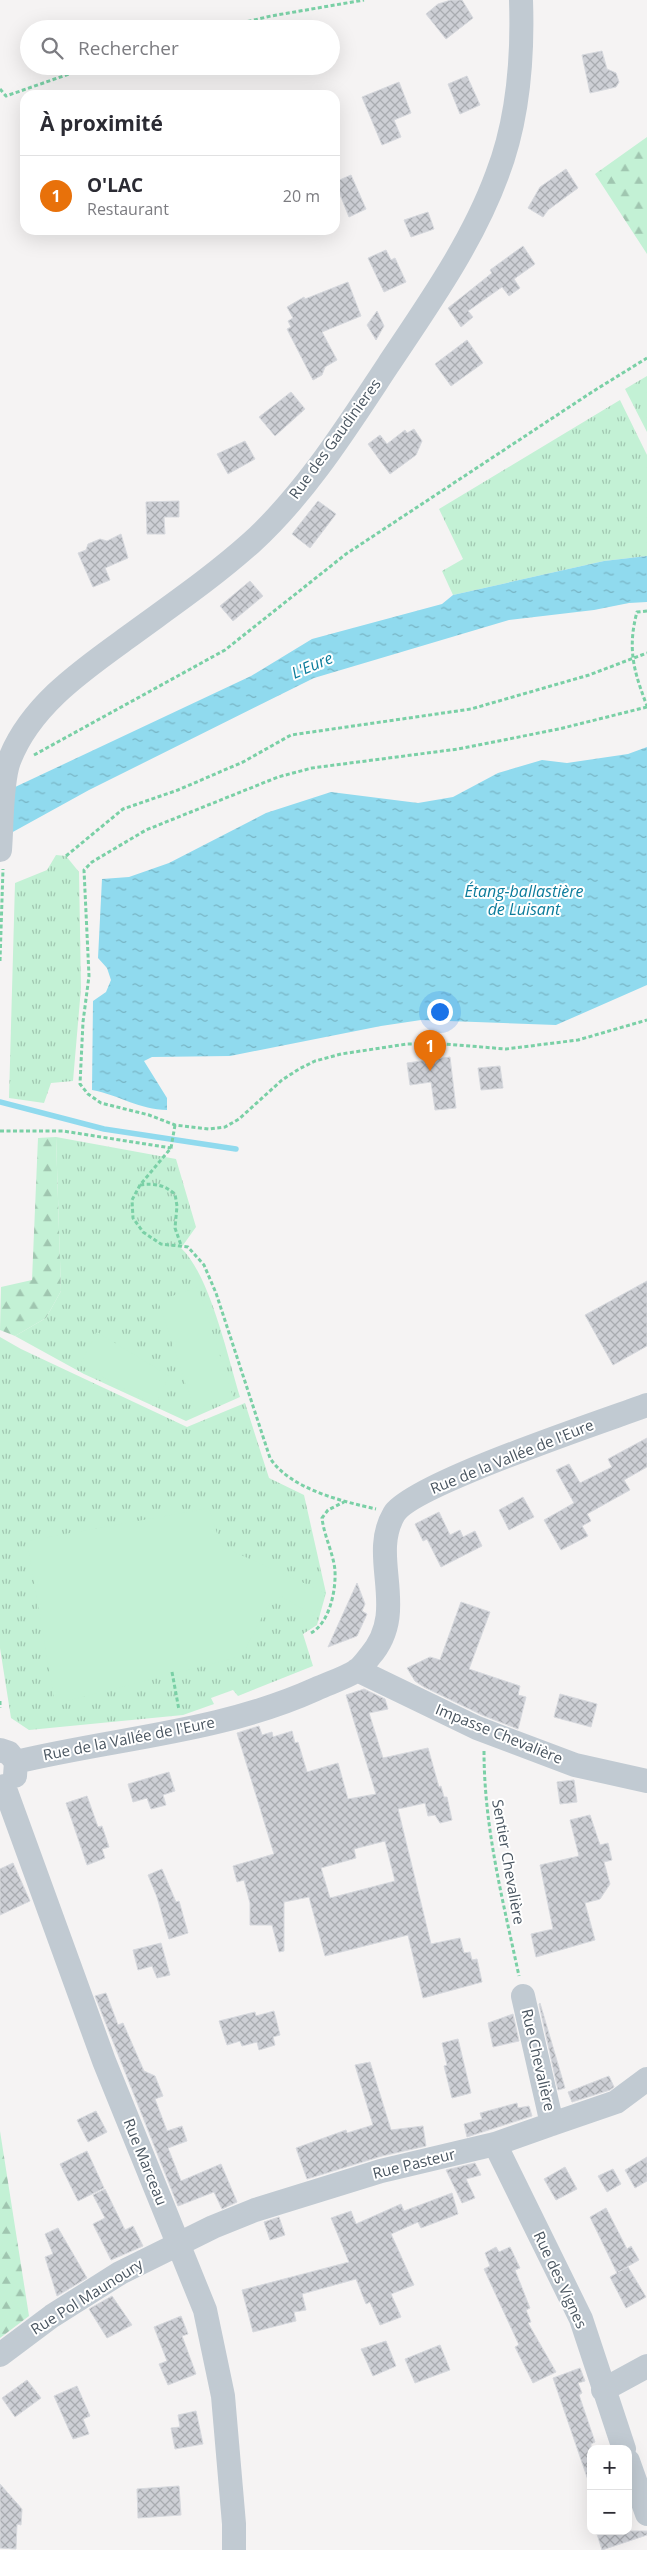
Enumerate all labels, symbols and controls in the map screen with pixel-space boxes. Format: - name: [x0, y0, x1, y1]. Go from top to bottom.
- search box: [20, 20, 340, 75]
- icon: search: [38, 34, 66, 62]
- text: Rechercher: [78, 35, 179, 61]
- text: À proximité: [40, 109, 163, 137]
- text: O'LAC: [87, 172, 143, 198]
- text: 1: [51, 185, 61, 207]
- text: 20 m: [283, 185, 320, 207]
- text: Restaurant: [87, 198, 169, 220]
- street label: Rue des Gaudinieres: [284, 374, 385, 503]
- water label: L'Eure: [288, 646, 336, 684]
- water label: Étang-ballastière de Luisant: [465, 880, 584, 920]
- your location: [427, 999, 453, 1025]
- pin: 1: [414, 1030, 446, 1071]
- street label: Rue de la Vallée de l'Eure: [427, 1414, 596, 1498]
- street label: Impasse Chevalière: [433, 1698, 566, 1768]
- street label: Rue de la Vallée de l'Eure: [41, 1712, 216, 1764]
- street label: Sentier Chevalière: [488, 1798, 530, 1926]
- street label: Rue Chevalière: [518, 2007, 560, 2113]
- street label: Rue Marceau: [119, 2115, 172, 2208]
- street label: Rue Pasteur: [370, 2143, 457, 2183]
- street label: Rue des Vignes: [530, 2228, 592, 2331]
- street label: Rue Pol Maunoury: [27, 2253, 147, 2339]
- map controls: [587, 2445, 632, 2535]
- button: +: [587, 2445, 632, 2490]
- button: −: [587, 2490, 632, 2535]

